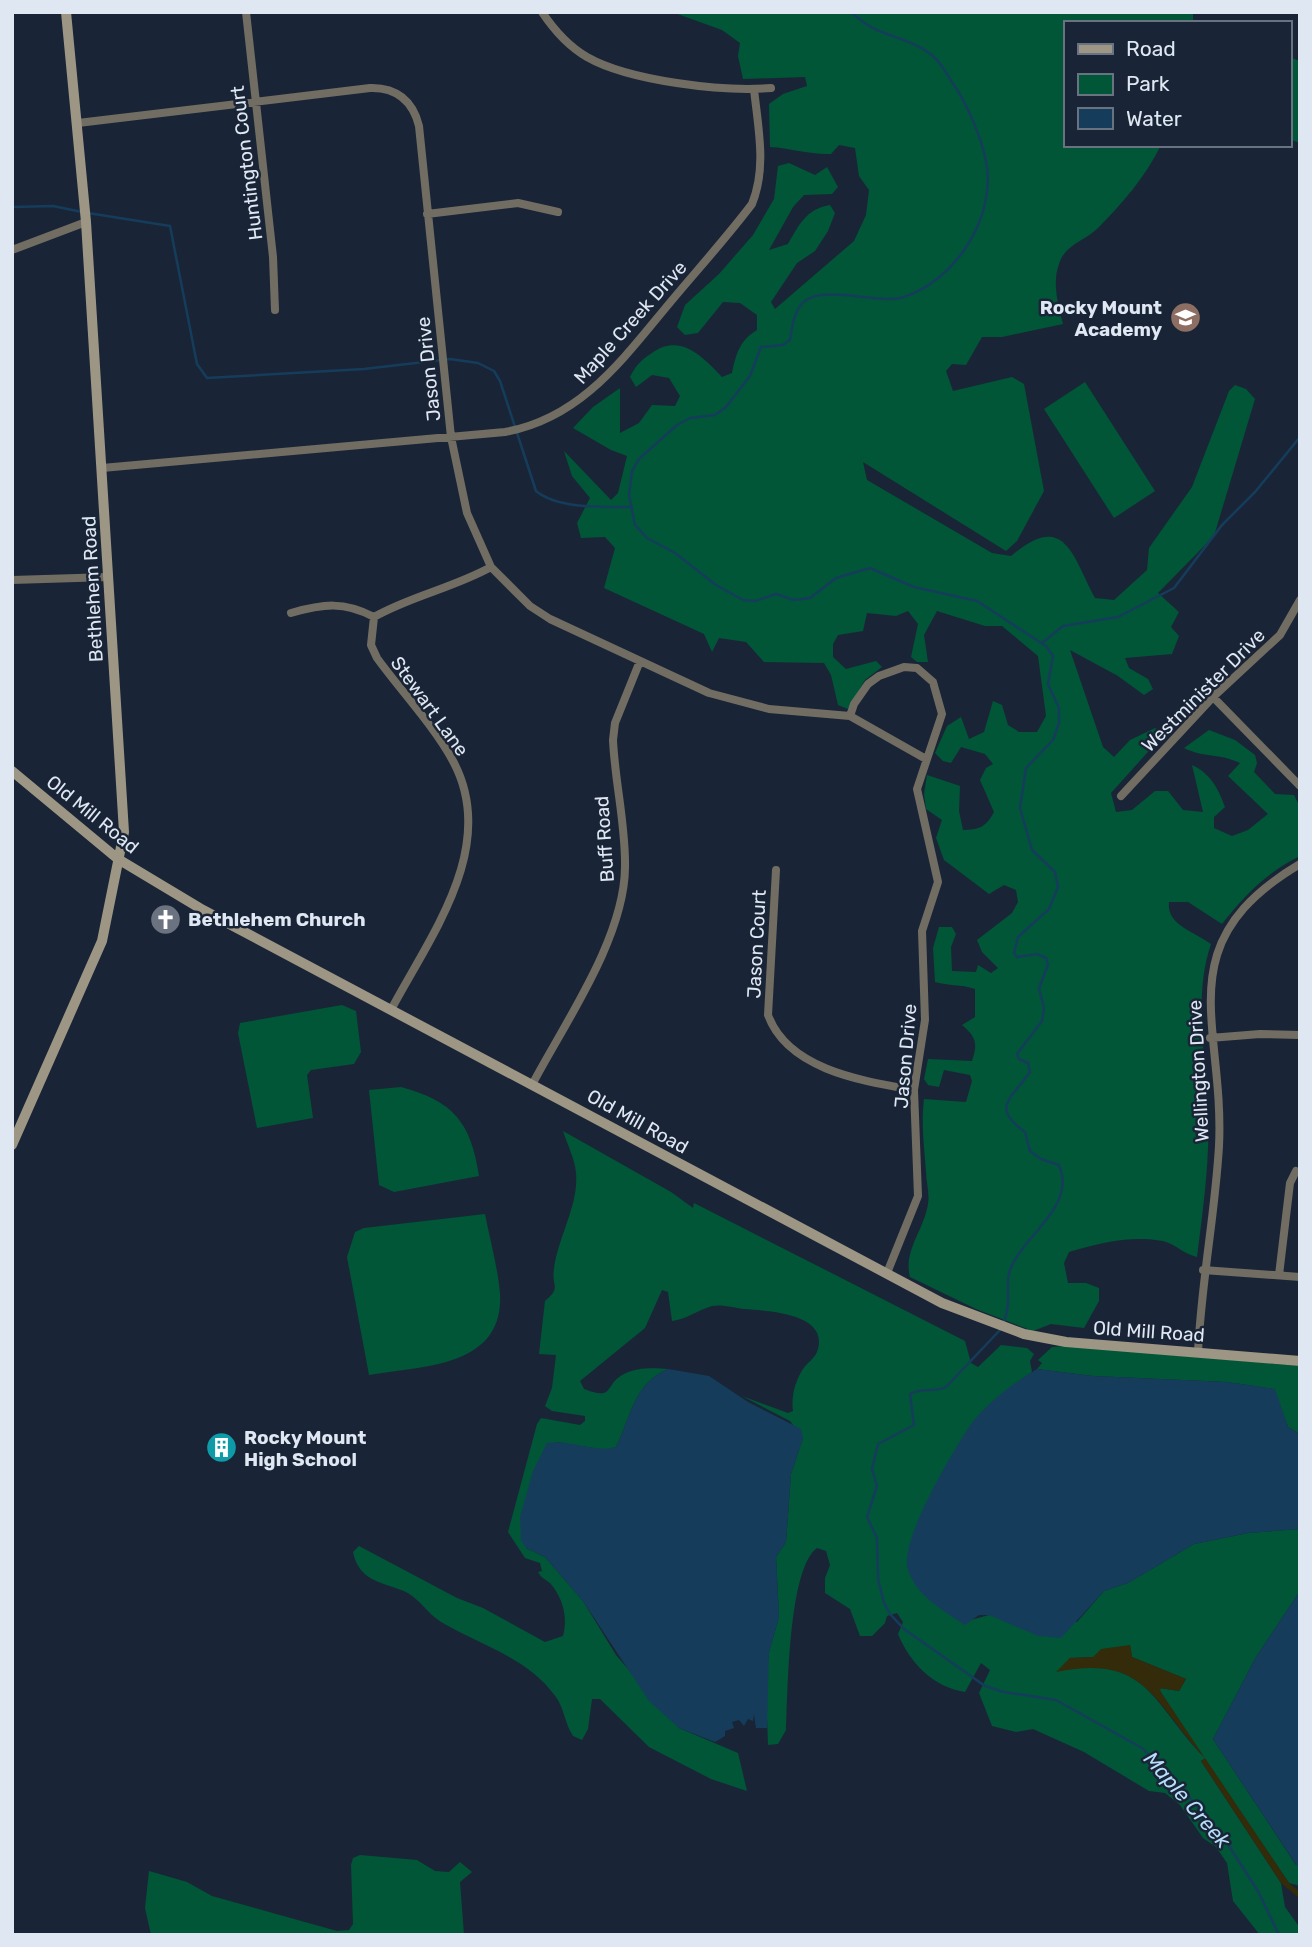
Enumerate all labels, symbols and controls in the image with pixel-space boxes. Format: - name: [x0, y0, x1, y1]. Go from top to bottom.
- legend: [1064, 21, 1291, 147]
- text: Road: [1126, 36, 1176, 61]
- text: Park: [1126, 71, 1170, 96]
- street label: Huntington Court: [226, 84, 267, 241]
- text: Water: [1126, 106, 1182, 131]
- street label: Maple Creek Drive: [569, 256, 692, 389]
- place label: Rocky Mount Academy: [1040, 296, 1163, 341]
- school or university icon: Rocky Mount Academy: [1168, 301, 1202, 335]
- street label: Jason Drive: [412, 316, 445, 422]
- street label: Bethlehem Road: [77, 515, 108, 663]
- street label: Westminister Drive: [1137, 624, 1270, 757]
- street label: Stewart Lane: [386, 652, 473, 761]
- street label: Old Mill Road: [42, 770, 143, 859]
- street label: Buff Road: [590, 795, 619, 883]
- street label: Jason Court: [742, 888, 771, 999]
- church icon: Bethlehem Church: [148, 902, 182, 936]
- place label: Bethlehem Church: [188, 908, 366, 931]
- street label: Wellington Drive: [1183, 999, 1214, 1143]
- street label: Jason Drive: [889, 1003, 922, 1109]
- street label: Old Mill Road: [583, 1084, 692, 1159]
- street label: Old Mill Road: [1092, 1316, 1206, 1347]
- place label: Rocky Mount High School: [244, 1426, 366, 1471]
- building icon: Rocky Mount High School: [204, 1431, 238, 1465]
- water label: Maple Creek: [1139, 1746, 1237, 1854]

